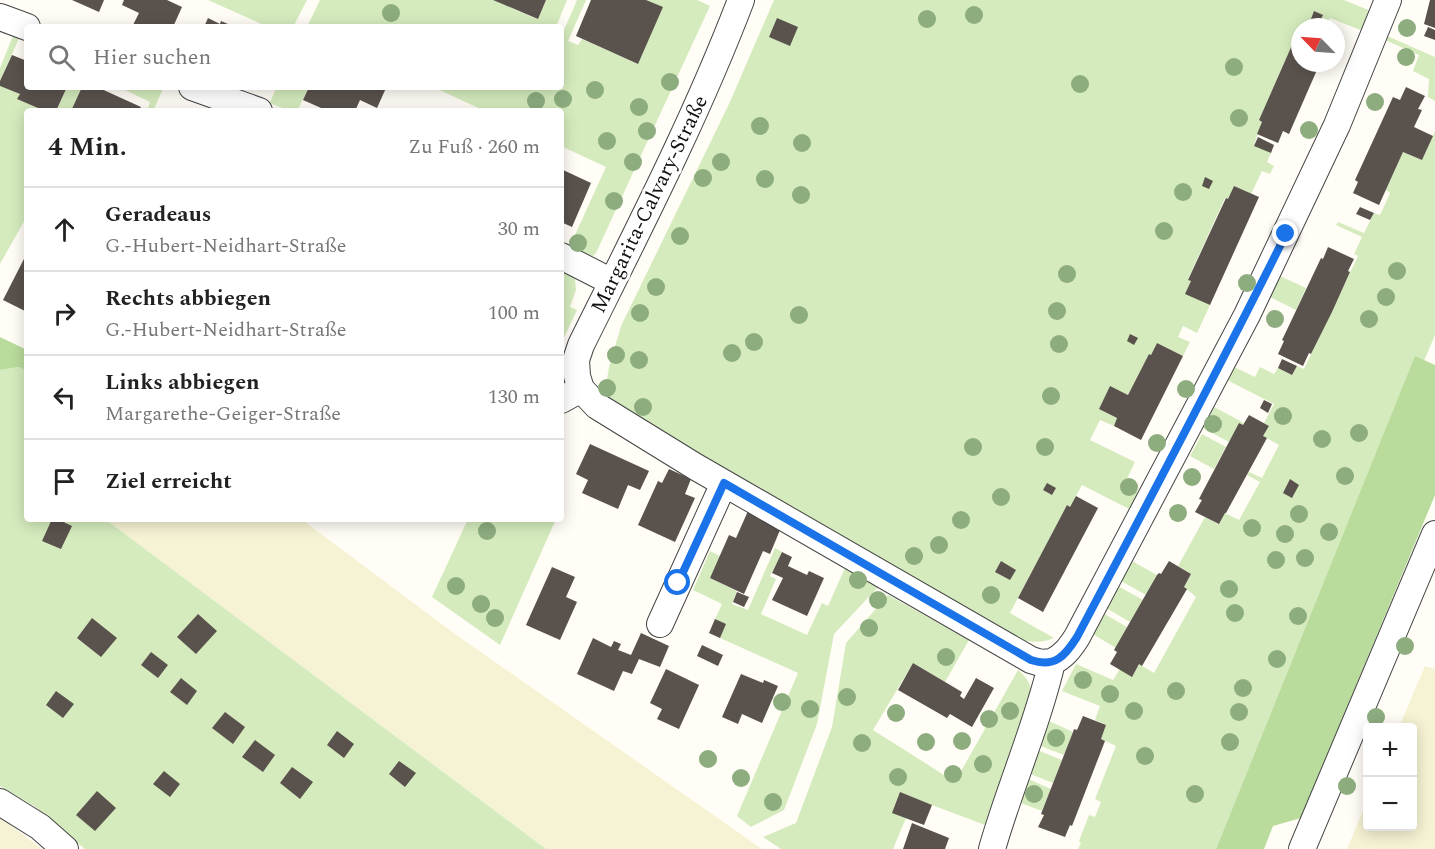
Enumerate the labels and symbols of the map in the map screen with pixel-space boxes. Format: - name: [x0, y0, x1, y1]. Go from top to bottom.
- north arrow: [1291, 18, 1345, 72]
- street label: Margarita-Calvary-Straße: [583, 90, 717, 319]
- route end: [1272, 220, 1298, 246]
- route start: [664, 569, 690, 595]

